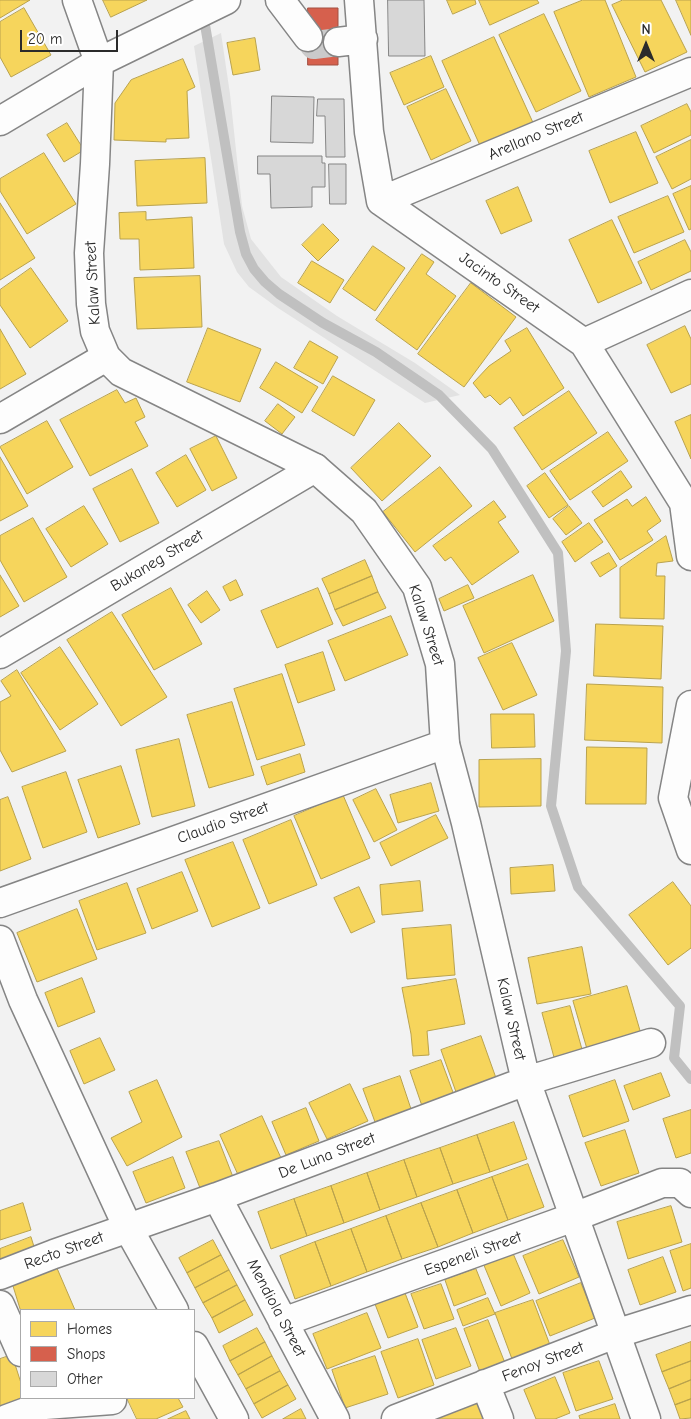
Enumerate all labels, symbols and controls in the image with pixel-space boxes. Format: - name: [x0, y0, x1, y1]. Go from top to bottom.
- scale bar: [22, 20, 120, 52]
- north arrow: [621, 20, 671, 70]
- text: N: [641, 21, 651, 38]
- text: 20 m: [28, 30, 62, 48]
- street label: Arellano Street: [486, 107, 586, 165]
- street label: Kalaw Street: [81, 241, 105, 325]
- street label: Jacinto Street: [455, 248, 543, 318]
- street label: Bukaneg Street: [107, 526, 207, 596]
- street label: Kalaw Street: [404, 582, 448, 668]
- street label: Claudio Street: [175, 798, 271, 848]
- street label: Kalaw Street: [492, 976, 530, 1062]
- street label: De Luna Street: [276, 1129, 378, 1183]
- street label: Espeneli Street: [422, 1227, 524, 1281]
- street label: Recto Street: [22, 1228, 106, 1274]
- street label: Mendiola Street: [242, 1256, 310, 1360]
- legend: [20, 1309, 195, 1399]
- text: Homes: [67, 1320, 112, 1338]
- street label: Fenoy Street: [499, 1338, 587, 1386]
- text: Shops: [67, 1345, 105, 1363]
- text: Other: [67, 1370, 102, 1388]

